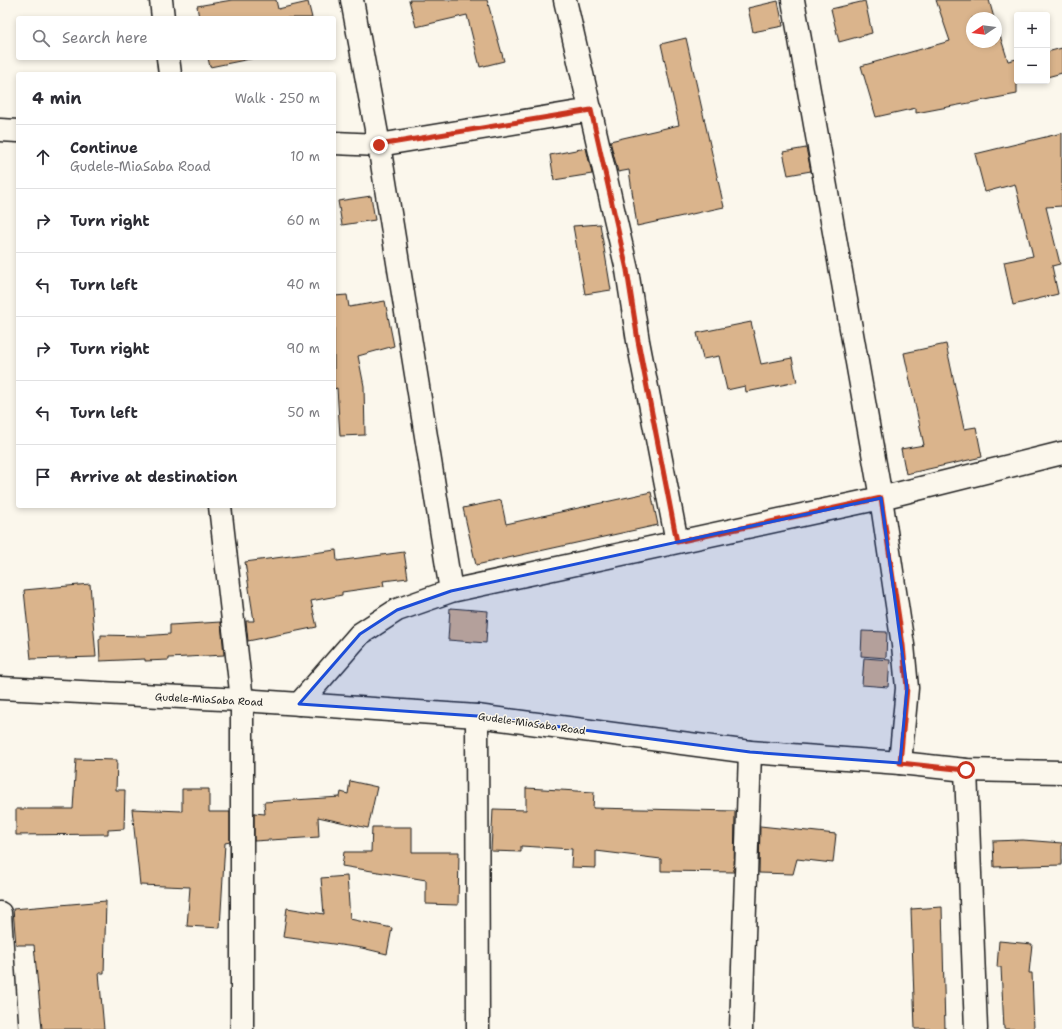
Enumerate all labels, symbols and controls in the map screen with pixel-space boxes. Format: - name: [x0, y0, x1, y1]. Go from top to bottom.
- north arrow: [966, 12, 1002, 48]
- map controls: [1014, 12, 1050, 84]
- button: +: [1014, 12, 1050, 48]
- search box: [16, 16, 336, 60]
- icon: search: [30, 27, 52, 49]
- text: Search here: [62, 28, 148, 48]
- button: −: [1014, 48, 1050, 84]
- text: 4 min: [32, 87, 82, 109]
- text: Walk · 250 m: [235, 90, 320, 107]
- route end: [370, 136, 388, 154]
- text: Continue: [70, 138, 138, 158]
- icon: ahead: [32, 146, 54, 168]
- text: 10 m: [290, 148, 320, 165]
- text: Gudele-MiaSaba Road: [70, 158, 211, 175]
- icon: right: [32, 210, 54, 232]
- text: Turn right: [70, 211, 150, 231]
- text: 60 m: [287, 212, 320, 229]
- icon: left: [32, 274, 54, 296]
- text: Turn left: [70, 275, 138, 295]
- text: 40 m: [286, 276, 320, 293]
- icon: right: [32, 338, 54, 360]
- text: Turn right: [70, 339, 150, 359]
- text: 90 m: [286, 340, 320, 357]
- icon: left: [32, 402, 54, 424]
- text: Turn left: [70, 403, 138, 423]
- text: 50 m: [287, 404, 320, 421]
- icon: arrive: [32, 466, 54, 488]
- text: Arrive at destination: [70, 467, 238, 487]
- street label: Gudele-MiaSaba Road: [155, 690, 264, 709]
- street label: Gudele-MiaSaba Road: [477, 710, 587, 738]
- route start: [957, 761, 975, 779]

